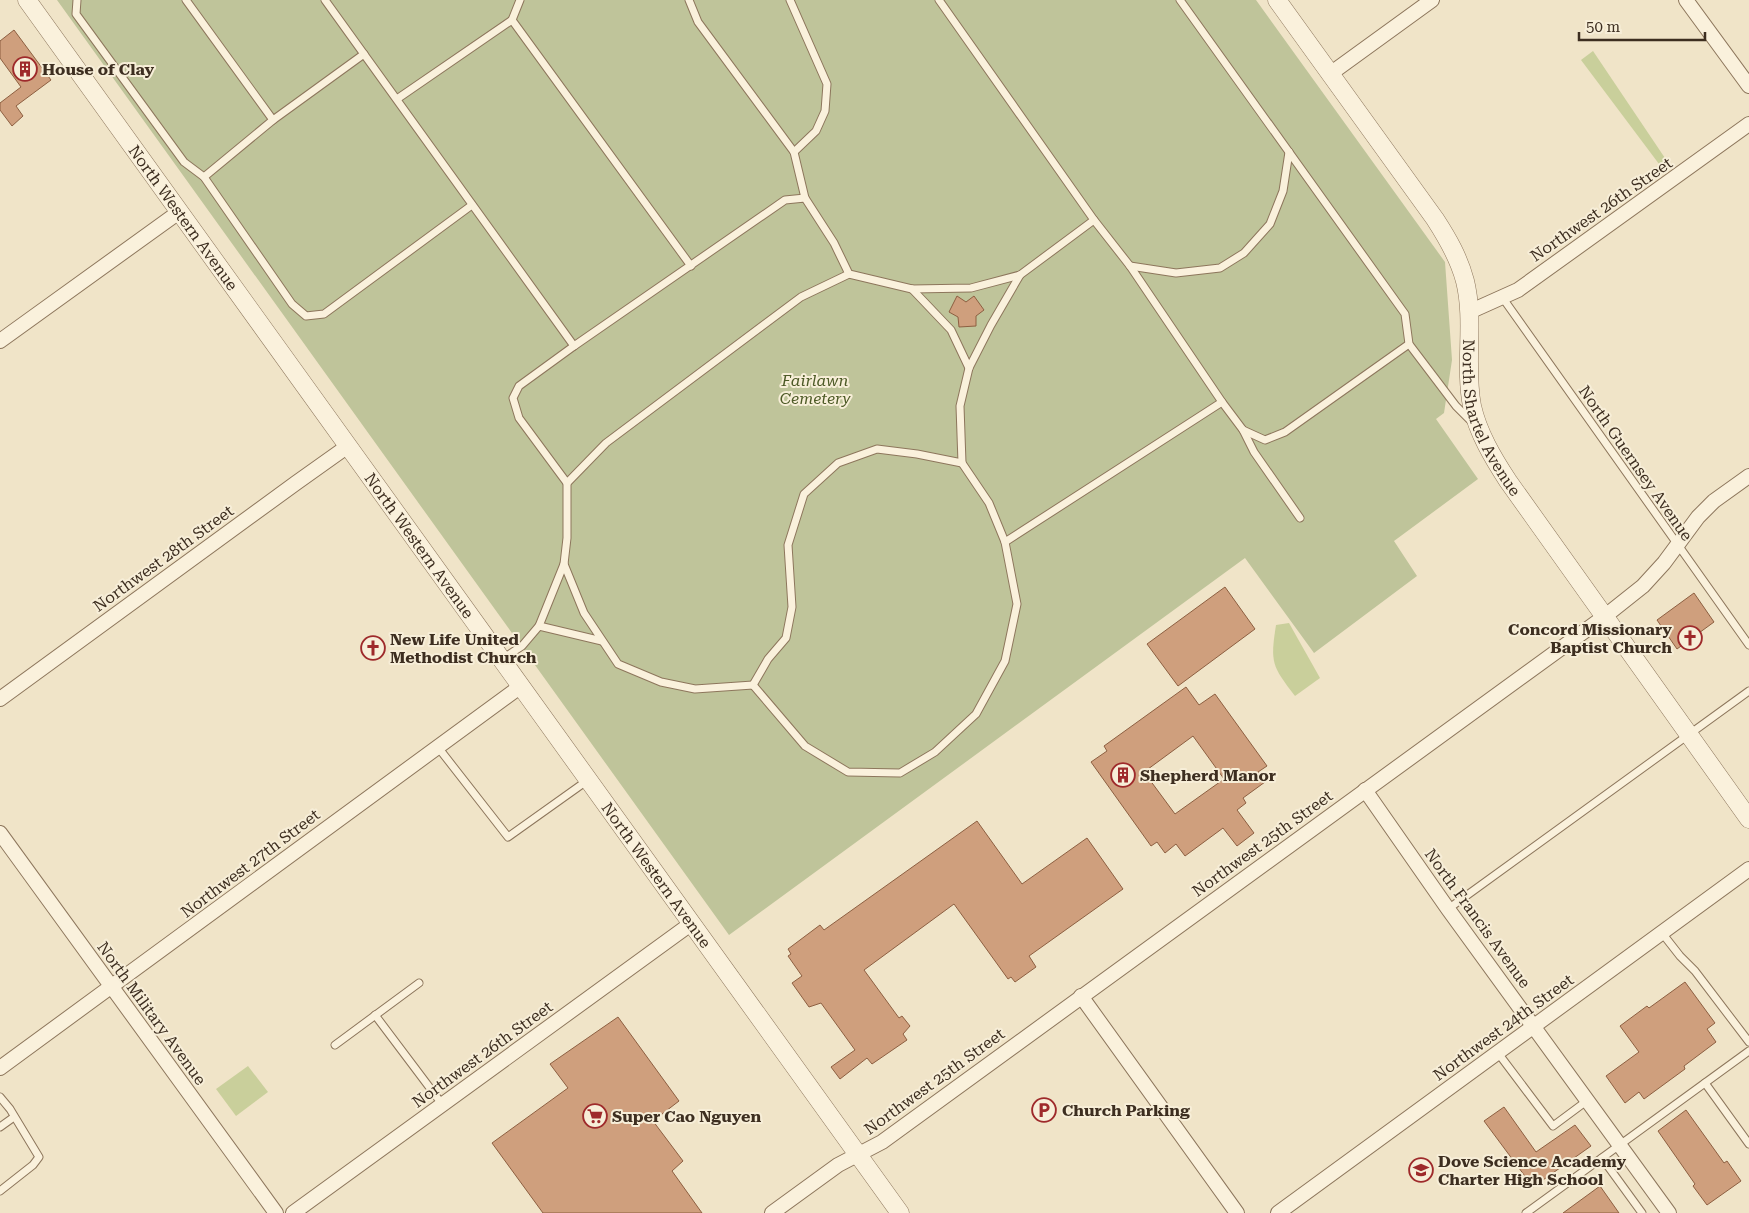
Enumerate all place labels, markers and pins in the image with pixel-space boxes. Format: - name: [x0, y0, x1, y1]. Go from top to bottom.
- building icon: House of Clay: [12, 56, 38, 82]
- place label: House of Clay: [42, 60, 154, 79]
- place label: Concord Missionary Baptist Church: [1508, 620, 1672, 657]
- church icon: Concord Missionary Baptist Church: [1677, 625, 1703, 651]
- place label: New Life United Methodist Church: [390, 630, 537, 667]
- church icon: New Life United Methodist Church: [360, 635, 386, 661]
- building icon: Shepherd Manor: [1110, 762, 1136, 788]
- place label: Shepherd Manor: [1140, 766, 1276, 785]
- parking icon: Church Parking: [1031, 1097, 1057, 1123]
- place label: Church Parking: [1062, 1101, 1190, 1120]
- supermarket icon: Super Cao Nguyen: [582, 1103, 608, 1129]
- place label: Super Cao Nguyen: [612, 1107, 761, 1126]
- place label: Dove Science Academy Charter High School: [1438, 1152, 1626, 1189]
- school or university icon: Dove Science Academy Charter High School: [1408, 1157, 1434, 1183]

